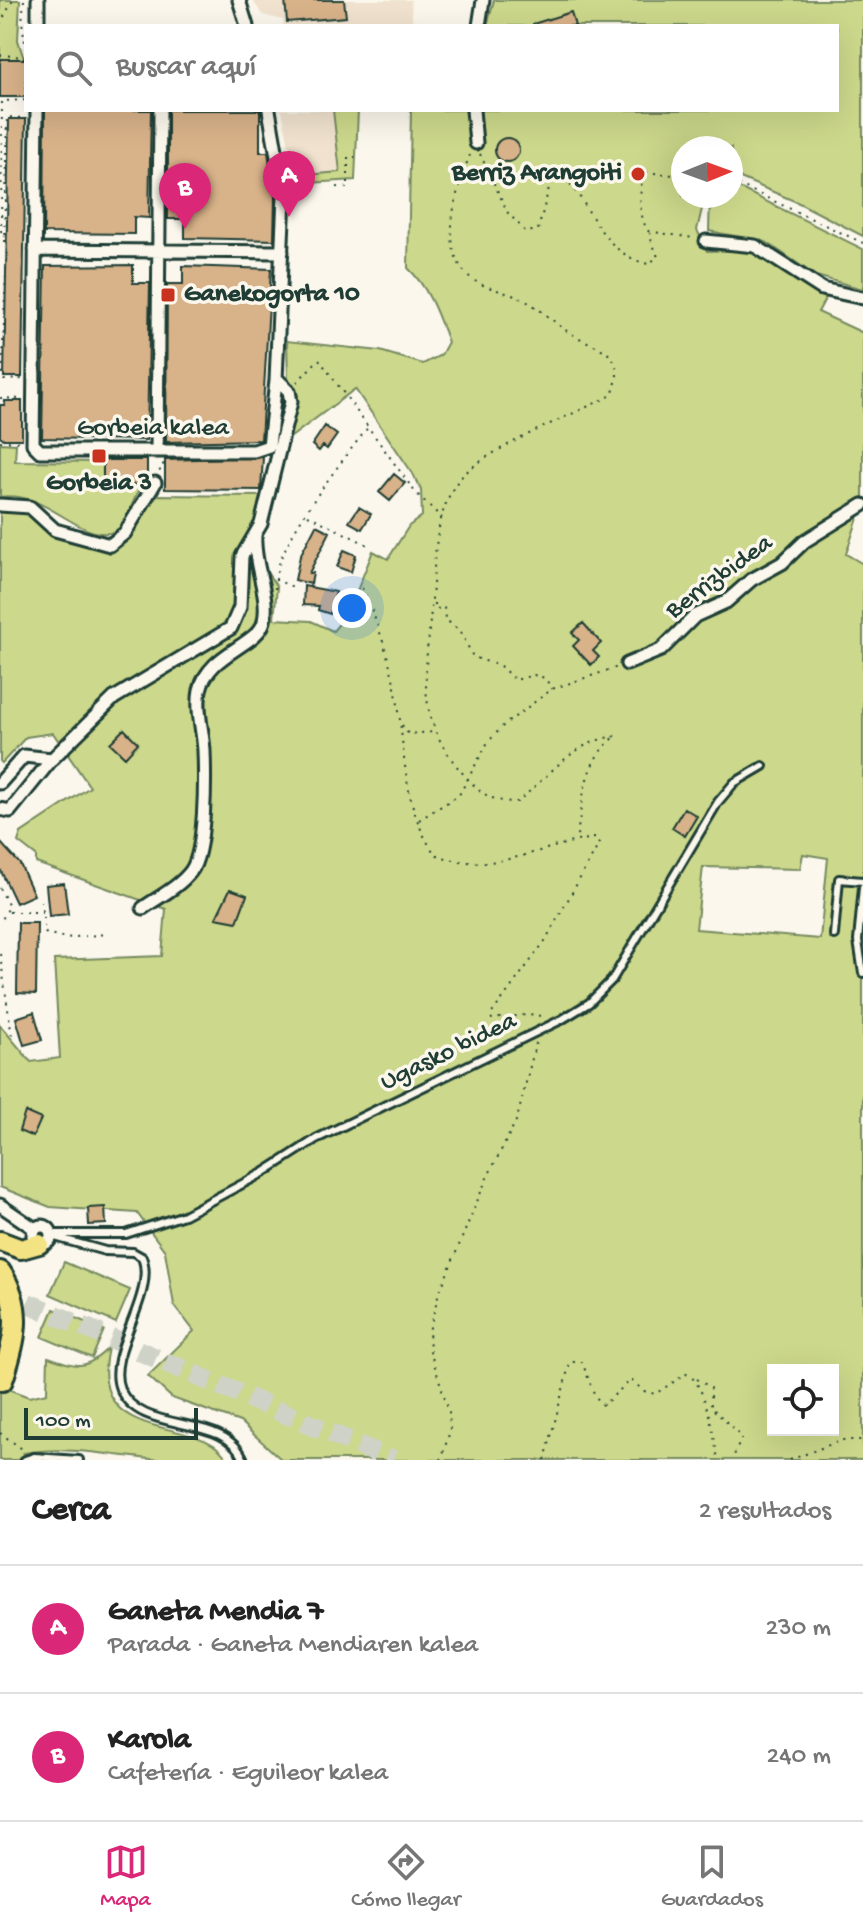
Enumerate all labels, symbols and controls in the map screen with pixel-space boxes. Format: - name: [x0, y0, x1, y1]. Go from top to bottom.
- search box: [24, 24, 839, 112]
- icon: search: [52, 46, 96, 90]
- text: Buscar aquí: [116, 51, 256, 86]
- north arrow: [671, 136, 743, 208]
- pin: A: [263, 151, 315, 217]
- place label: Berriz Arangoiti: [451, 159, 622, 190]
- pin: B: [159, 163, 211, 229]
- marker: Berriz Arangoiti: [629, 165, 647, 183]
- place label: Ganekogorta 10: [184, 280, 360, 311]
- marker: Ganekogorta 10: [159, 286, 177, 304]
- street label: Gorbeia kalea: [77, 414, 231, 445]
- marker: Gorbeia 3: [90, 447, 108, 465]
- place label: Gorbeia 3: [46, 469, 152, 500]
- street label: Berrizbidea: [660, 528, 781, 628]
- your location: [332, 588, 372, 628]
- street label: Ugasko bidea: [376, 1006, 523, 1099]
- map controls: [767, 1364, 839, 1436]
- button: locate: [767, 1364, 839, 1436]
- scale bar: [24, 1404, 198, 1440]
- text: 100 m: [36, 1409, 91, 1435]
- text: Cerca: [32, 1492, 110, 1532]
- text: 2 resultados: [699, 1497, 831, 1528]
- text: Ganeta Mendia 7: [108, 1596, 323, 1631]
- text: A: [50, 1614, 66, 1645]
- text: 230 m: [765, 1614, 831, 1645]
- text: Parada · Ganeta Mendiaren kalea: [108, 1631, 478, 1662]
- text: Karola: [108, 1724, 191, 1759]
- text: B: [51, 1742, 65, 1773]
- text: 240 m: [767, 1742, 831, 1773]
- text: Cafetería · Eguileor kalea: [108, 1759, 388, 1790]
- tab: Mapa: [100, 1840, 151, 1914]
- tab: Cómo llegar: [351, 1840, 460, 1914]
- tab: Guardados: [661, 1840, 763, 1914]

